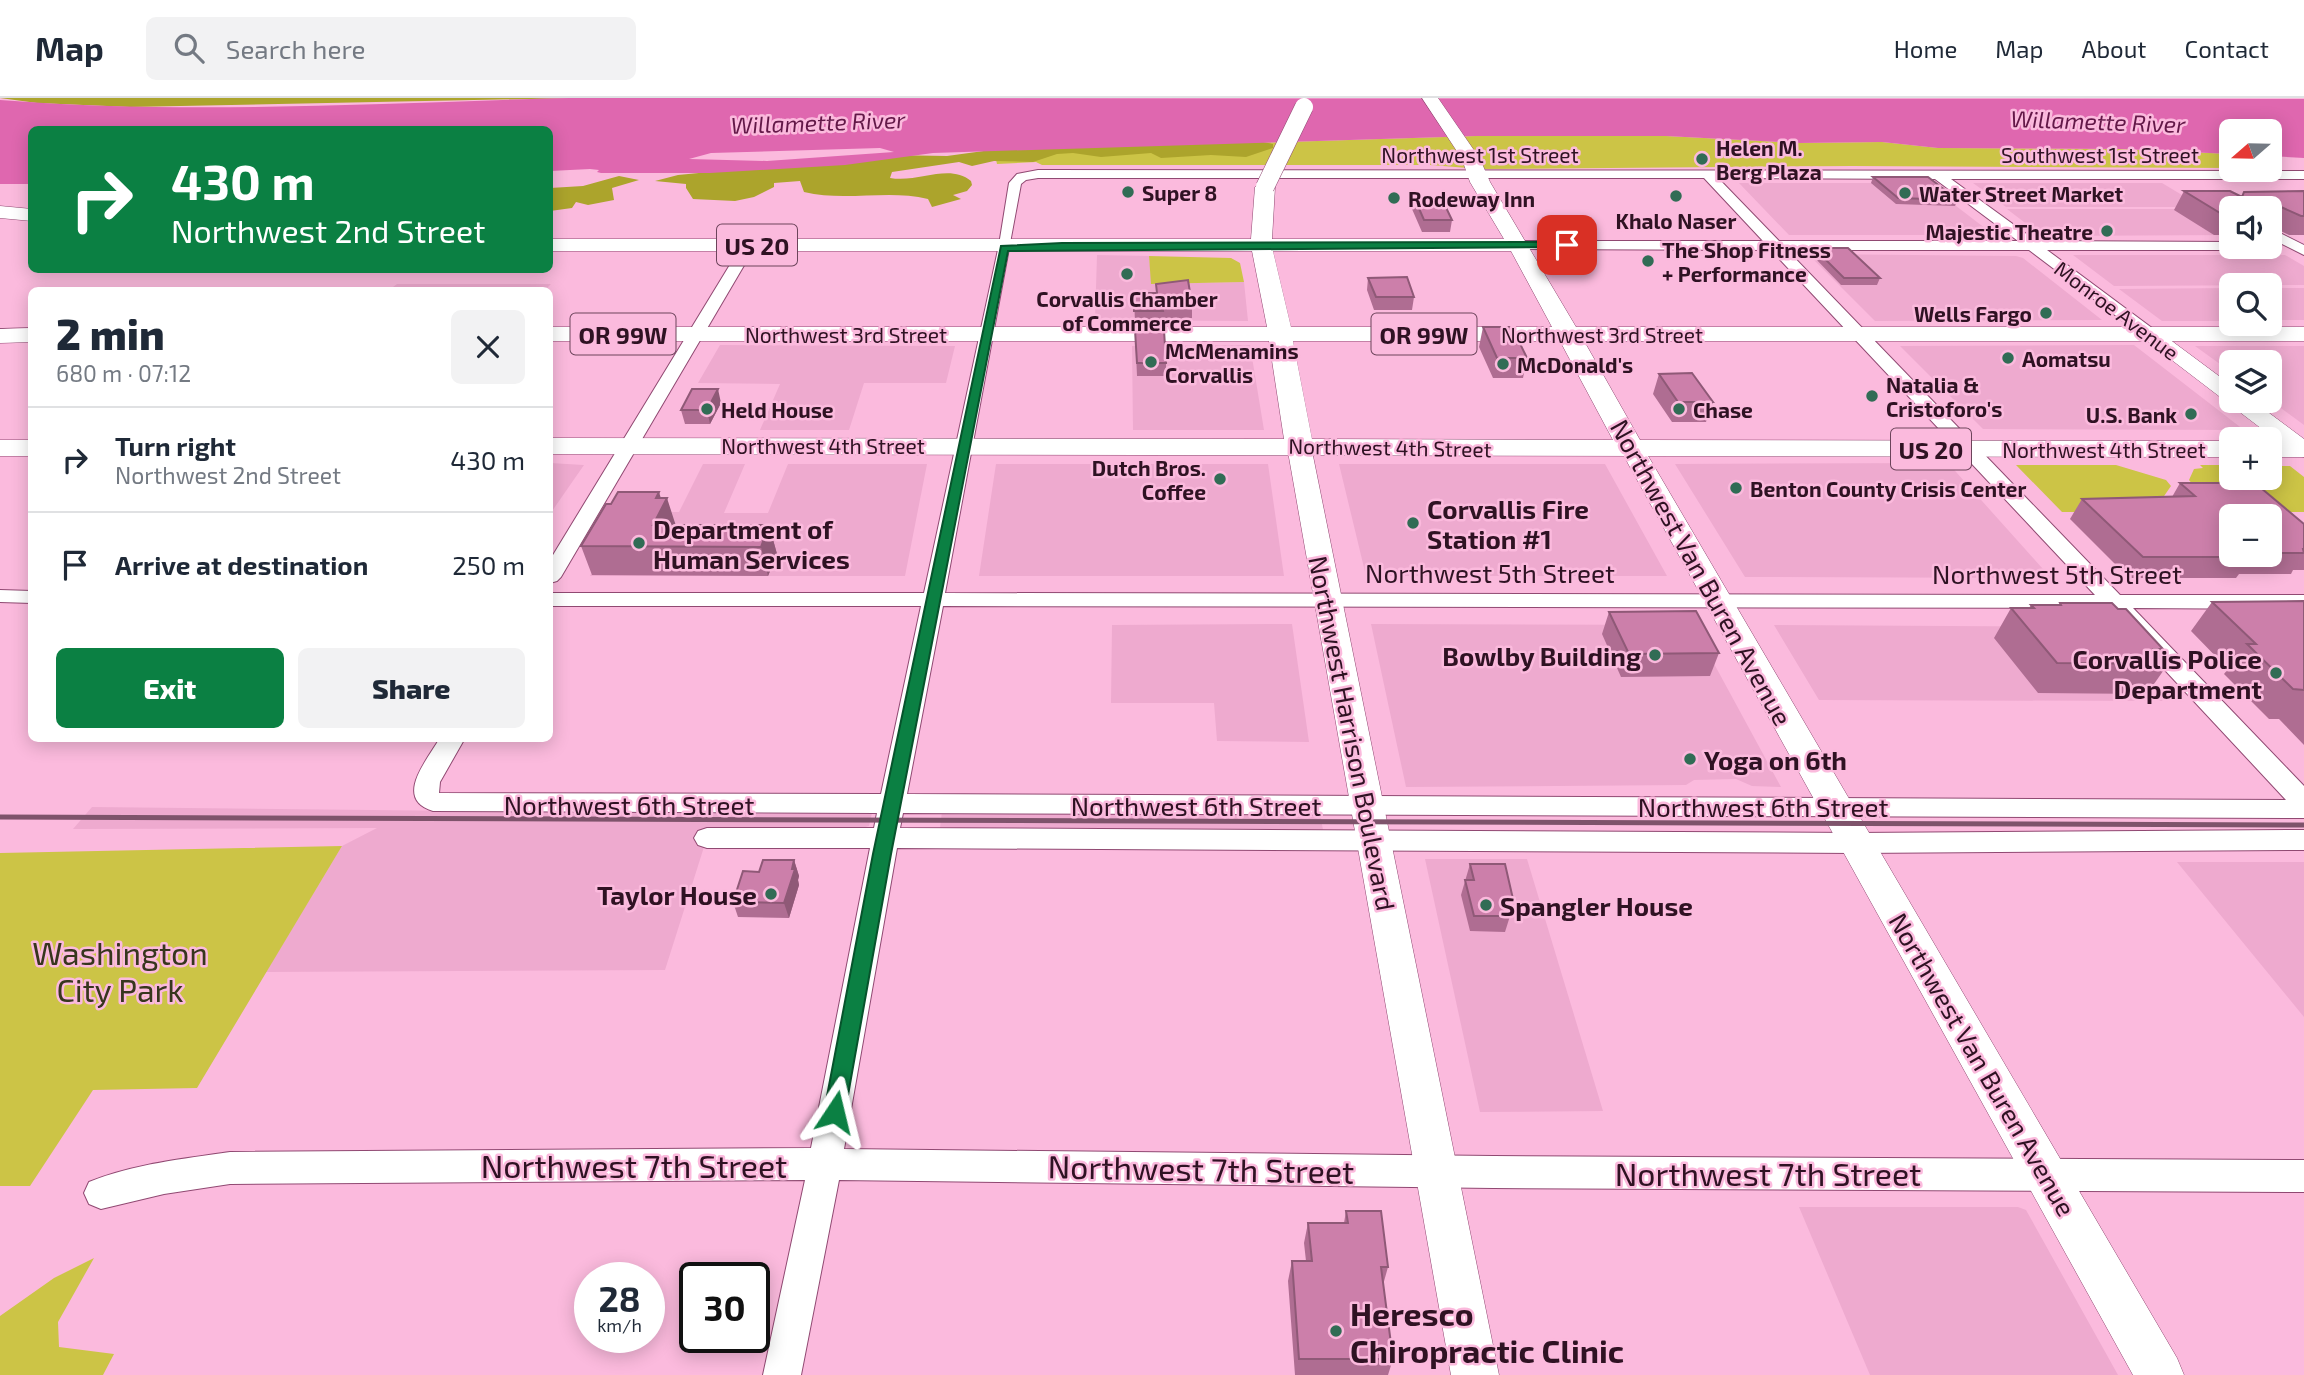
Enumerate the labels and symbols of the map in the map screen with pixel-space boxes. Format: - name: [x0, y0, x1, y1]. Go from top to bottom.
- water label: Willamette River: [2010, 104, 2187, 138]
- water label: Willamette River: [730, 105, 907, 139]
- north arrow: [2219, 119, 2282, 182]
- place label: Helen M. Berg Plaza: [1716, 135, 1822, 184]
- street label: Northwest 1st Street: [1381, 142, 1579, 167]
- street label: Southwest 1st Street: [2001, 142, 2199, 167]
- marker: Helen M. Berg Plaza: [1694, 151, 1710, 167]
- place label: Super 8: [1142, 180, 1217, 205]
- place label: Water Street Market: [1919, 181, 2124, 206]
- marker: Super 8: [1120, 184, 1136, 200]
- marker: Water Street Market: [1897, 185, 1913, 201]
- place label: Rodeway Inn: [1408, 186, 1535, 212]
- marker: Khalo Naser: [1668, 188, 1684, 204]
- marker: Rodeway Inn: [1386, 190, 1402, 206]
- place label: Khalo Naser: [1616, 208, 1736, 233]
- pin: [1537, 215, 1597, 275]
- place label: Majestic Theatre: [1926, 219, 2093, 244]
- marker: Majestic Theatre: [2099, 223, 2115, 239]
- road number: US 20: [717, 225, 797, 266]
- place label: The Shop Fitness + Performance: [1662, 237, 1831, 286]
- marker: The Shop Fitness + Performance: [1640, 253, 1656, 269]
- street label: Monroe Avenue: [2050, 255, 2184, 365]
- marker: Corvallis Chamber of Commerce: [1119, 266, 1135, 282]
- place label: Corvallis Chamber of Commerce: [1036, 286, 1218, 335]
- place label: Wells Fargo: [1914, 301, 2032, 326]
- marker: Wells Fargo: [2038, 305, 2054, 321]
- road number: OR 99W: [570, 314, 676, 354]
- road number: OR 99W: [1372, 314, 1476, 354]
- street label: Northwest 3rd Street: [745, 322, 947, 347]
- street label: Northwest 3rd Street: [1501, 322, 1703, 347]
- place label: McMenamins Corvallis: [1165, 338, 1299, 387]
- place label: Aomatsu: [2022, 346, 2111, 371]
- marker: Aomatsu: [2000, 350, 2016, 366]
- place label: McDonald's: [1517, 352, 1633, 377]
- marker: McMenamins Corvallis: [1143, 354, 1159, 370]
- marker: McDonald's: [1495, 356, 1511, 372]
- place label: Natalia & Cristoforo's: [1886, 372, 2002, 421]
- marker: Natalia & Cristoforo's: [1864, 388, 1880, 404]
- place label: Held House: [721, 397, 834, 422]
- place label: Chase: [1693, 397, 1753, 422]
- marker: Held House: [699, 401, 715, 417]
- marker: Chase: [1671, 401, 1687, 417]
- place label: U.S. Bank: [2086, 402, 2177, 427]
- marker: U.S. Bank: [2183, 406, 2199, 422]
- street label: Northwest Van Buren Avenue: [1605, 414, 1799, 730]
- road number: US 20: [1891, 428, 1971, 470]
- street label: Northwest 4th Street: [721, 433, 925, 458]
- street label: Northwest 4th Street: [1288, 433, 1492, 461]
- street label: Northwest 4th Street: [2002, 437, 2206, 462]
- place label: Dutch Bros. Coffee: [1092, 455, 1206, 504]
- marker: Dutch Bros. Coffee: [1212, 471, 1228, 487]
- place label: Benton County Crisis Center: [1750, 476, 2026, 502]
- marker: Benton County Crisis Center: [1728, 480, 1744, 496]
- place label: Corvallis Fire Station #1: [1427, 493, 1589, 554]
- place label: Department of Human Services: [653, 513, 850, 574]
- marker: Corvallis Fire Station #1: [1405, 515, 1421, 531]
- marker: Department of Human Services: [631, 535, 647, 551]
- street label: Northwest Harrison Boulevard: [1303, 553, 1403, 913]
- street label: Northwest 5th Street: [1365, 557, 1615, 588]
- street label: Northwest 5th Street: [1932, 558, 2182, 589]
- place label: Bowlby Building: [1442, 640, 1641, 672]
- place label: Corvallis Police Department: [2073, 643, 2262, 704]
- marker: Bowlby Building: [1647, 647, 1663, 663]
- marker: Corvallis Police Department: [2268, 665, 2284, 681]
- place label: Yoga on 6th: [1704, 744, 1847, 775]
- marker: Yoga on 6th: [1682, 751, 1698, 767]
- street label: Northwest 6th Street: [504, 789, 754, 820]
- street label: Northwest 6th Street: [1071, 790, 1321, 821]
- street label: Northwest 6th Street: [1638, 791, 1888, 822]
- place label: Taylor House: [597, 879, 757, 911]
- marker: Taylor House: [763, 886, 779, 902]
- place label: Spangler House: [1500, 890, 1693, 921]
- marker: Spangler House: [1478, 897, 1494, 913]
- street label: Northwest Van Buren Avenue: [1883, 907, 2083, 1221]
- park label: Washington City Park: [32, 933, 208, 1008]
- position arrow: [798, 1075, 872, 1149]
- street label: Northwest 7th Street: [481, 1146, 787, 1184]
- street label: Northwest 7th Street: [1047, 1146, 1355, 1190]
- street label: Northwest 7th Street: [1615, 1154, 1921, 1192]
- speed limit sign: 30: [679, 1262, 770, 1353]
- place label: Heresco Chiropractic Clinic: [1350, 1294, 1624, 1369]
- marker: Heresco Chiropractic Clinic: [1328, 1323, 1344, 1339]

